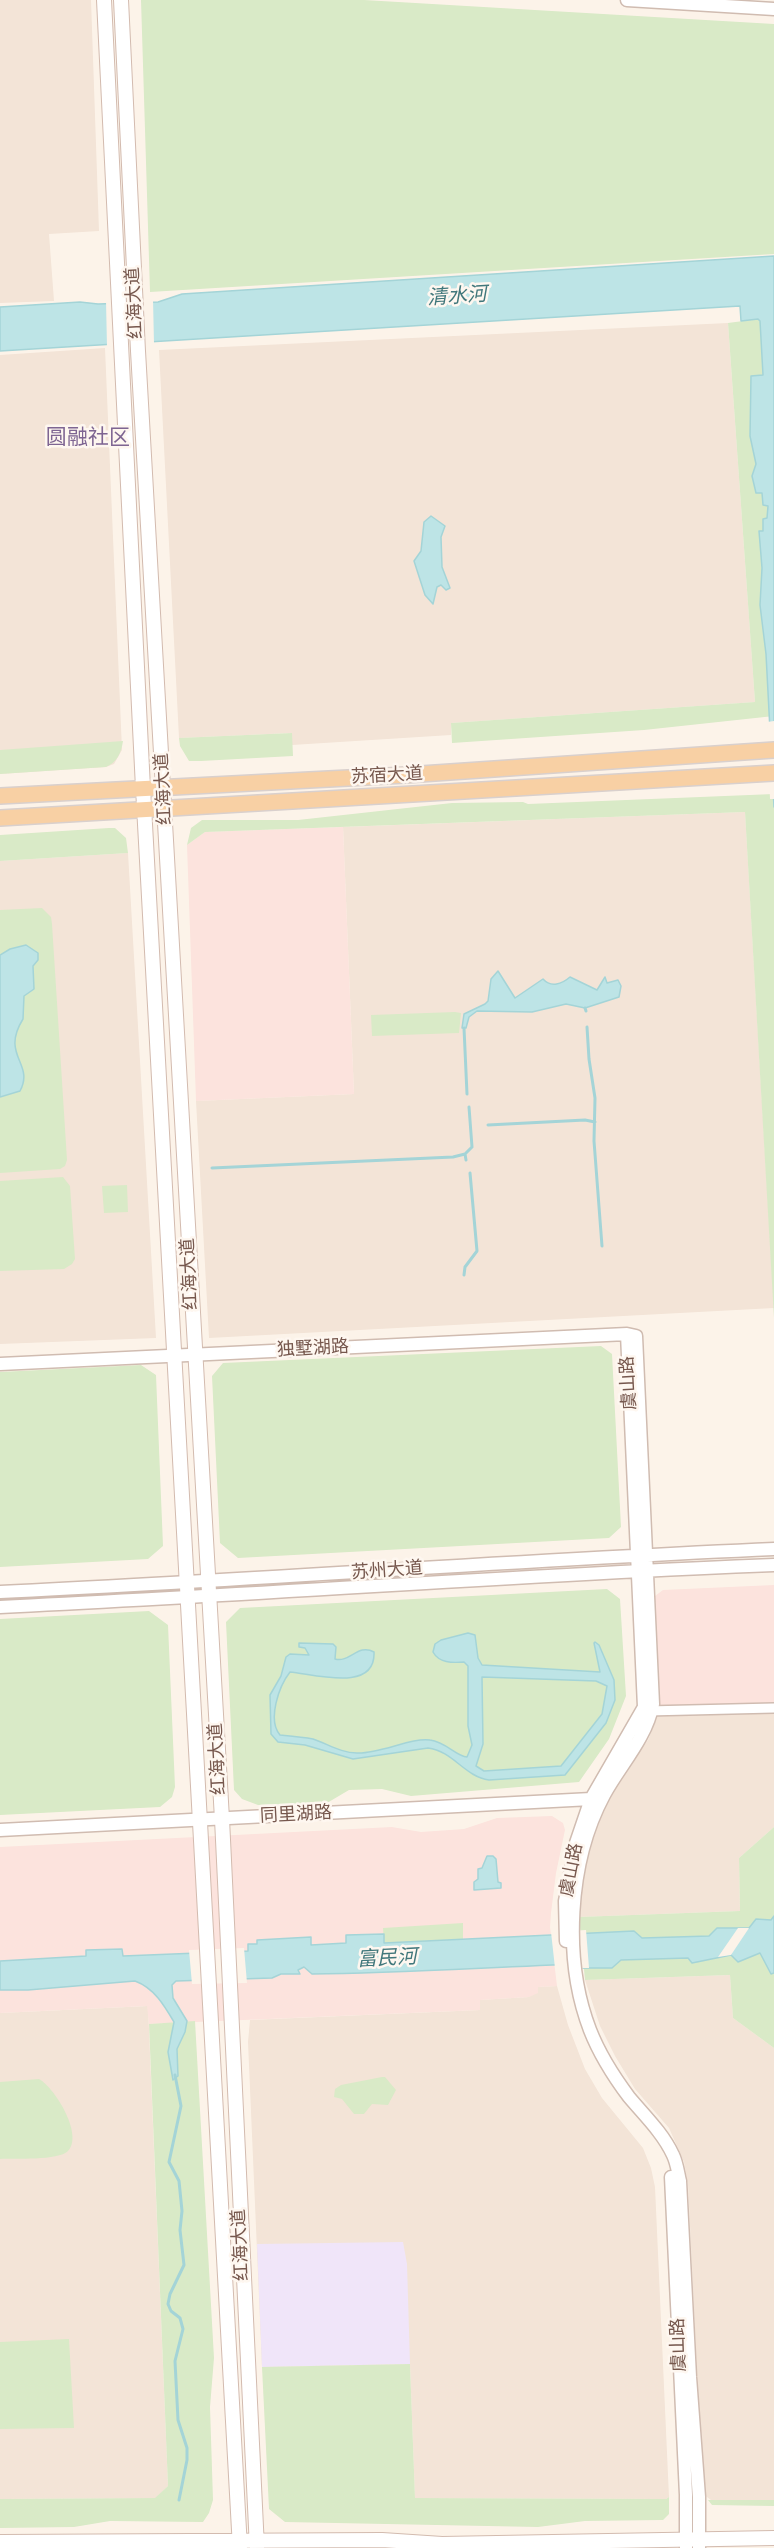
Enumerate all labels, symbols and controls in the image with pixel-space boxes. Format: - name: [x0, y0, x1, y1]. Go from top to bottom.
- street label: 红海大道: [122, 266, 148, 340]
- water label: 清水河: [426, 283, 488, 311]
- district label: 圆融社区: [46, 425, 130, 451]
- street label: 红海大道: [151, 752, 177, 826]
- street label: 苏宿大道: [350, 763, 424, 789]
- street label: 红海大道: [177, 1237, 203, 1311]
- street label: 独墅湖路: [276, 1336, 350, 1362]
- street label: 虞山路: [617, 1355, 641, 1411]
- street label: 苏州大道: [350, 1558, 424, 1584]
- street label: 红海大道: [205, 1722, 231, 1796]
- street label: 同里湖路: [259, 1802, 333, 1828]
- street label: 虞山路: [556, 1841, 588, 1899]
- water label: 富民河: [356, 1945, 418, 1973]
- street label: 红海大道: [228, 2208, 254, 2282]
- street label: 虞山路: [667, 2318, 691, 2372]

